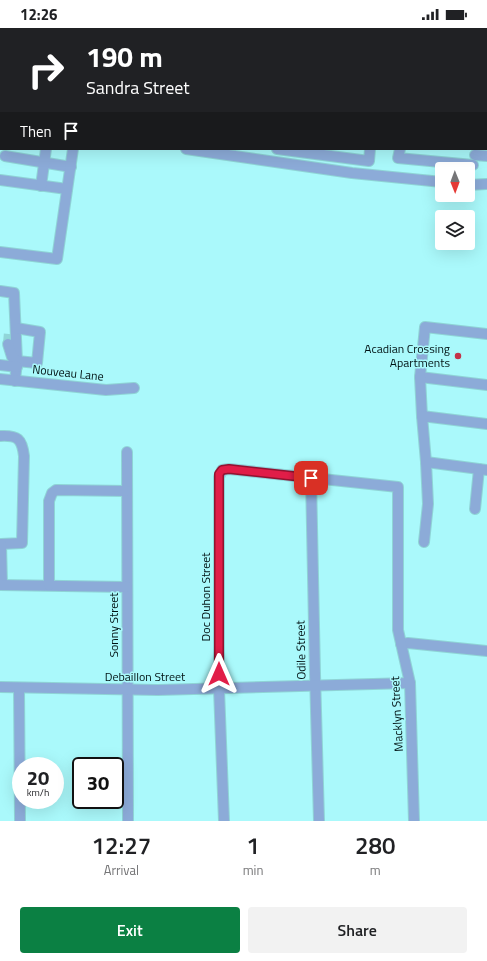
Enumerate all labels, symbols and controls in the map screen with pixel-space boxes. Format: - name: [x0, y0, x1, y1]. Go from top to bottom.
- text: 12:26: [20, 3, 57, 26]
- text: 190 m: [86, 35, 163, 78]
- icon: right: [20, 44, 72, 96]
- text: Sandra Street: [86, 74, 190, 101]
- text: Then: [20, 120, 52, 143]
- icon: arrive: [60, 120, 82, 142]
- north arrow: [435, 162, 475, 202]
- map controls: [435, 162, 475, 250]
- button: layers: [435, 210, 475, 250]
- place label: Acadian Crossing Apartments: [364, 339, 450, 372]
- marker: Acadian Crossing Apartments: [453, 351, 463, 361]
- street label: Nouveau Lane: [31, 359, 105, 386]
- pin: [294, 461, 328, 495]
- icon: arrive: [300, 467, 322, 489]
- street label: Doc Duhon Street: [196, 552, 215, 641]
- street label: Sonny Street: [104, 592, 123, 658]
- street label: Odile Street: [290, 619, 311, 680]
- position arrow: [198, 653, 240, 695]
- street label: Debaillon Street: [105, 667, 186, 686]
- street label: Macklyn Street: [385, 675, 408, 752]
- speed limit sign: 30: [72, 757, 124, 809]
- text: 20: [27, 762, 49, 793]
- text: km/h: [27, 785, 49, 800]
- text: 12:27: [92, 827, 151, 863]
- text: 1: [246, 827, 260, 863]
- text: 280: [355, 827, 395, 863]
- text: Arrival: [104, 860, 139, 880]
- text: min: [243, 860, 263, 880]
- text: m: [370, 860, 381, 880]
- button: Exit: [20, 907, 240, 953]
- button: Share: [248, 907, 467, 953]

